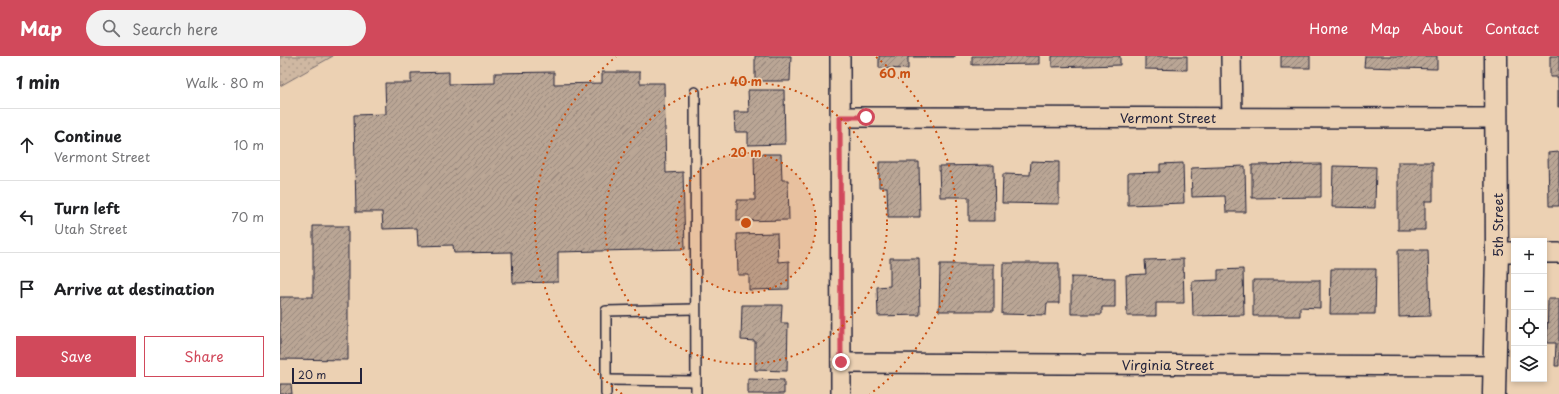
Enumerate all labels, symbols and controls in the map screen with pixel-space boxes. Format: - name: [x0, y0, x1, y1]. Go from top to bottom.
- search box: [86, 10, 366, 46]
- text: Map: [20, 14, 62, 42]
- icon: search: [100, 17, 122, 39]
- text: Search here: [132, 17, 218, 40]
- text: Home: [1309, 18, 1348, 39]
- text: Map: [1370, 18, 1400, 39]
- text: About: [1422, 18, 1463, 39]
- text: Contact: [1485, 18, 1539, 39]
- text: 60 m: [879, 64, 911, 82]
- text: 1 min: [16, 69, 60, 95]
- text: 40 m: [730, 72, 762, 90]
- text: Walk · 80 m: [186, 73, 264, 92]
- route start: [857, 108, 875, 126]
- street label: Vermont Street: [1120, 108, 1216, 127]
- text: Continue: [54, 124, 122, 147]
- icon: ahead: [16, 134, 38, 156]
- text: 10 m: [234, 135, 264, 154]
- text: 20 m: [730, 143, 762, 161]
- text: Vermont Street: [54, 147, 150, 166]
- street label: 5th Street: [1488, 193, 1507, 257]
- text: Turn left: [54, 196, 120, 219]
- icon: left: [16, 206, 38, 228]
- text: 70 m: [231, 207, 264, 226]
- centre of rings: [739, 216, 753, 230]
- text: Utah Street: [54, 219, 127, 238]
- map controls: [1511, 238, 1547, 382]
- button: +: [1511, 238, 1547, 274]
- button: −: [1511, 274, 1547, 310]
- text: Arrive at destination: [54, 277, 215, 300]
- icon: arrive: [16, 278, 38, 300]
- button: locate: [1511, 310, 1547, 346]
- button: Save: [16, 336, 136, 377]
- button: Share: [144, 336, 264, 377]
- button: layers: [1511, 346, 1547, 382]
- route end: [832, 353, 850, 371]
- street label: Virginia Street: [1122, 355, 1214, 374]
- scale bar: [292, 366, 362, 385]
- text: 20 m: [298, 366, 326, 383]

